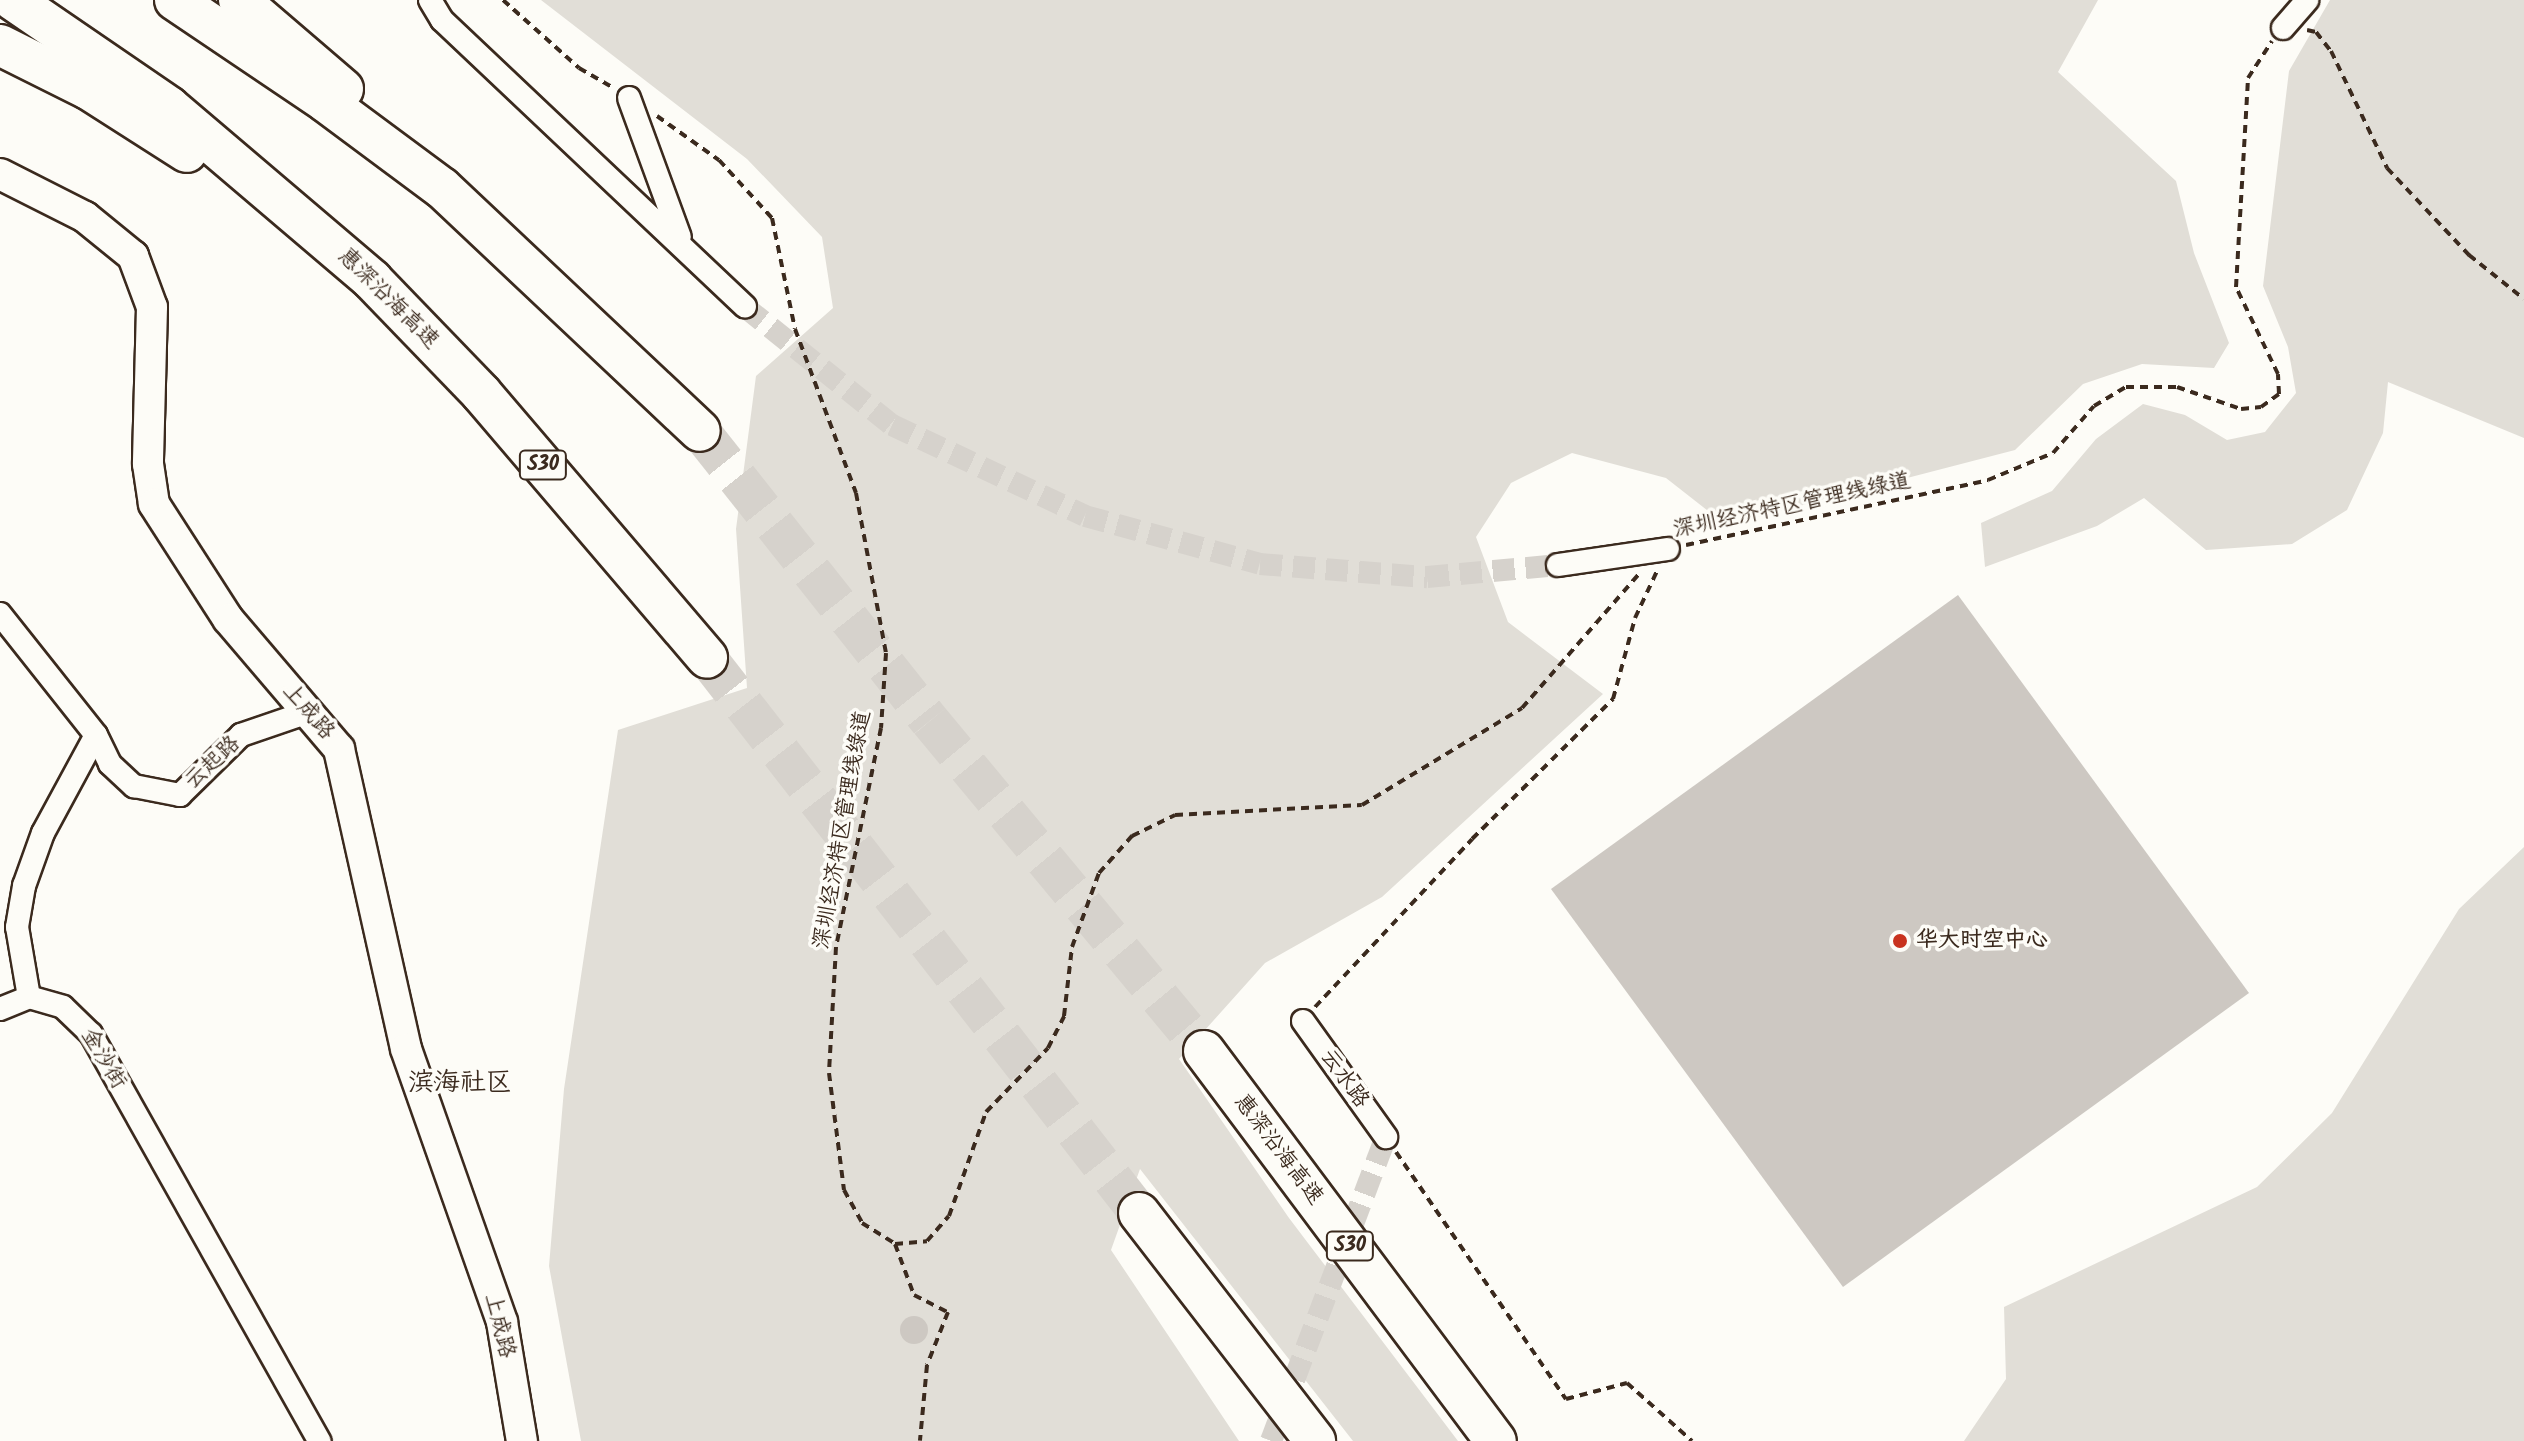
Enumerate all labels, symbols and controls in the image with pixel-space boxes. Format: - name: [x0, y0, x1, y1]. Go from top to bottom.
- street label: 惠深沿海高速: [332, 243, 444, 355]
- road number: S30: [517, 449, 569, 481]
- street label: 深圳经济特区管理线绿道: [1671, 468, 1913, 544]
- street label: 上成路: [276, 678, 340, 746]
- street label: 深圳经济特区管理线绿道: [809, 709, 877, 951]
- street label: 云起路: [180, 731, 246, 795]
- place label: 华大时空中心: [1916, 928, 2048, 954]
- marker: 华大时空中心: [1891, 932, 1909, 950]
- street label: 金沙街: [75, 1024, 131, 1094]
- street label: 云水路: [1314, 1045, 1374, 1113]
- district label: 滨海社区: [408, 1068, 512, 1100]
- street label: 惠深沿海高速: [1228, 1089, 1328, 1211]
- road number: S30: [1324, 1230, 1376, 1262]
- street label: 上成路: [478, 1291, 520, 1361]

